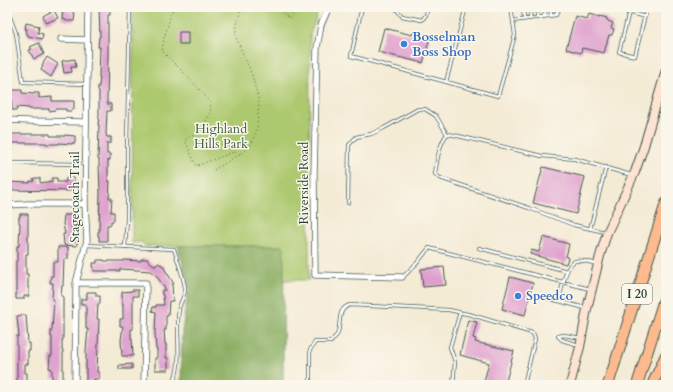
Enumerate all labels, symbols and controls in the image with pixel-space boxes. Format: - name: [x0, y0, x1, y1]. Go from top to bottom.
- place label: Bosselman Boss Shop: [412, 28, 476, 61]
- marker: Bosselman Boss Shop: [399, 39, 409, 49]
- park label: Highland Hills Park: [194, 120, 248, 153]
- street label: Riverside Road: [295, 142, 313, 224]
- street label: Stagecoach Trail: [66, 151, 84, 243]
- road number: I 20: [622, 284, 652, 304]
- place label: Speedco: [526, 287, 573, 305]
- marker: Speedco: [513, 291, 523, 301]

